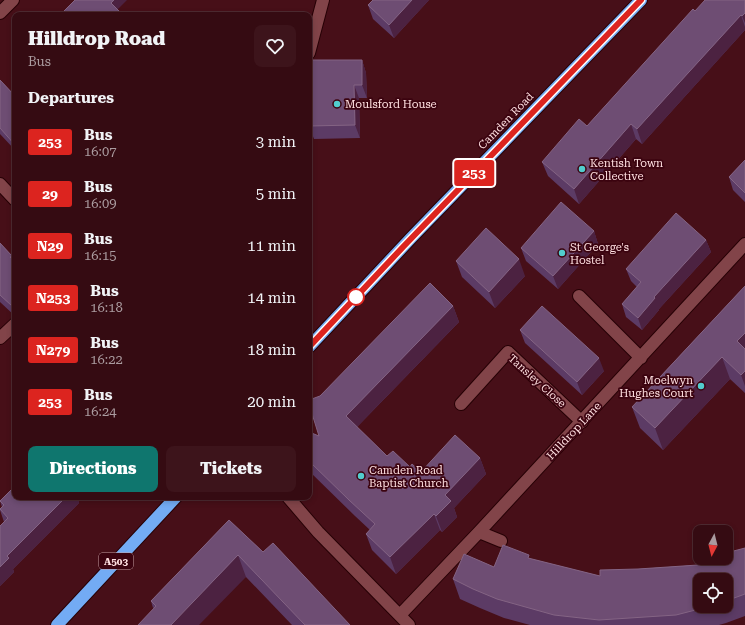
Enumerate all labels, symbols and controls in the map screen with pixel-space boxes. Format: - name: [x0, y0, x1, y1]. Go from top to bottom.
- button: heart: [254, 25, 296, 67]
- text: Hilldrop Road: [28, 27, 165, 50]
- text: Bus: [28, 54, 51, 69]
- text: Departures: [28, 89, 114, 107]
- street label: Camden Road: [476, 90, 536, 152]
- place label: Moulsford House: [345, 98, 437, 111]
- marker: Moulsford House: [332, 99, 342, 109]
- text: Bus: [84, 126, 112, 144]
- text: 3 min: [256, 133, 296, 151]
- text: 253: [38, 134, 62, 150]
- text: 16:07: [84, 144, 116, 159]
- place label: Kentish Town Collective: [590, 157, 663, 183]
- line badge: 253: [451, 160, 497, 186]
- marker: Kentish Town Collective: [577, 164, 587, 174]
- text: 253: [462, 165, 486, 181]
- text: Bus: [84, 178, 112, 196]
- text: 5 min: [256, 185, 296, 203]
- text: 29: [42, 186, 58, 202]
- text: 16:09: [84, 196, 116, 211]
- text: Bus: [84, 230, 112, 248]
- text: 11 min: [247, 237, 296, 255]
- text: N29: [37, 238, 63, 254]
- place label: St George's Hostel: [570, 241, 629, 267]
- text: 16:15: [84, 248, 116, 263]
- marker: St George's Hostel: [557, 248, 567, 258]
- text: Bus: [90, 282, 119, 300]
- unlabelled marker: [347, 288, 365, 306]
- text: 14 min: [247, 289, 296, 307]
- text: N253: [36, 290, 70, 306]
- text: 16:18: [90, 300, 123, 315]
- text: Bus: [90, 334, 119, 352]
- text: 18 min: [247, 341, 296, 359]
- text: N279: [36, 342, 70, 358]
- text: 16:22: [90, 352, 123, 367]
- street label: Tansley Close: [506, 352, 568, 410]
- place label: Moelwyn Hughes Court: [619, 374, 693, 400]
- marker: Moelwyn Hughes Court: [696, 381, 706, 391]
- text: Bus: [84, 386, 112, 404]
- text: 20 min: [247, 393, 296, 411]
- text: 253: [38, 394, 62, 410]
- street label: Hilldrop Lane: [544, 400, 604, 462]
- text: 16:24: [84, 404, 116, 419]
- button: Directions: [28, 446, 158, 492]
- button: Tickets: [166, 446, 296, 492]
- place label: Camden Road Baptist Church: [369, 464, 449, 490]
- marker: Camden Road Baptist Church: [356, 471, 366, 481]
- north arrow: [693, 525, 733, 565]
- map controls: [693, 525, 733, 613]
- road number: A503: [99, 553, 133, 569]
- button: locate: [693, 573, 733, 613]

